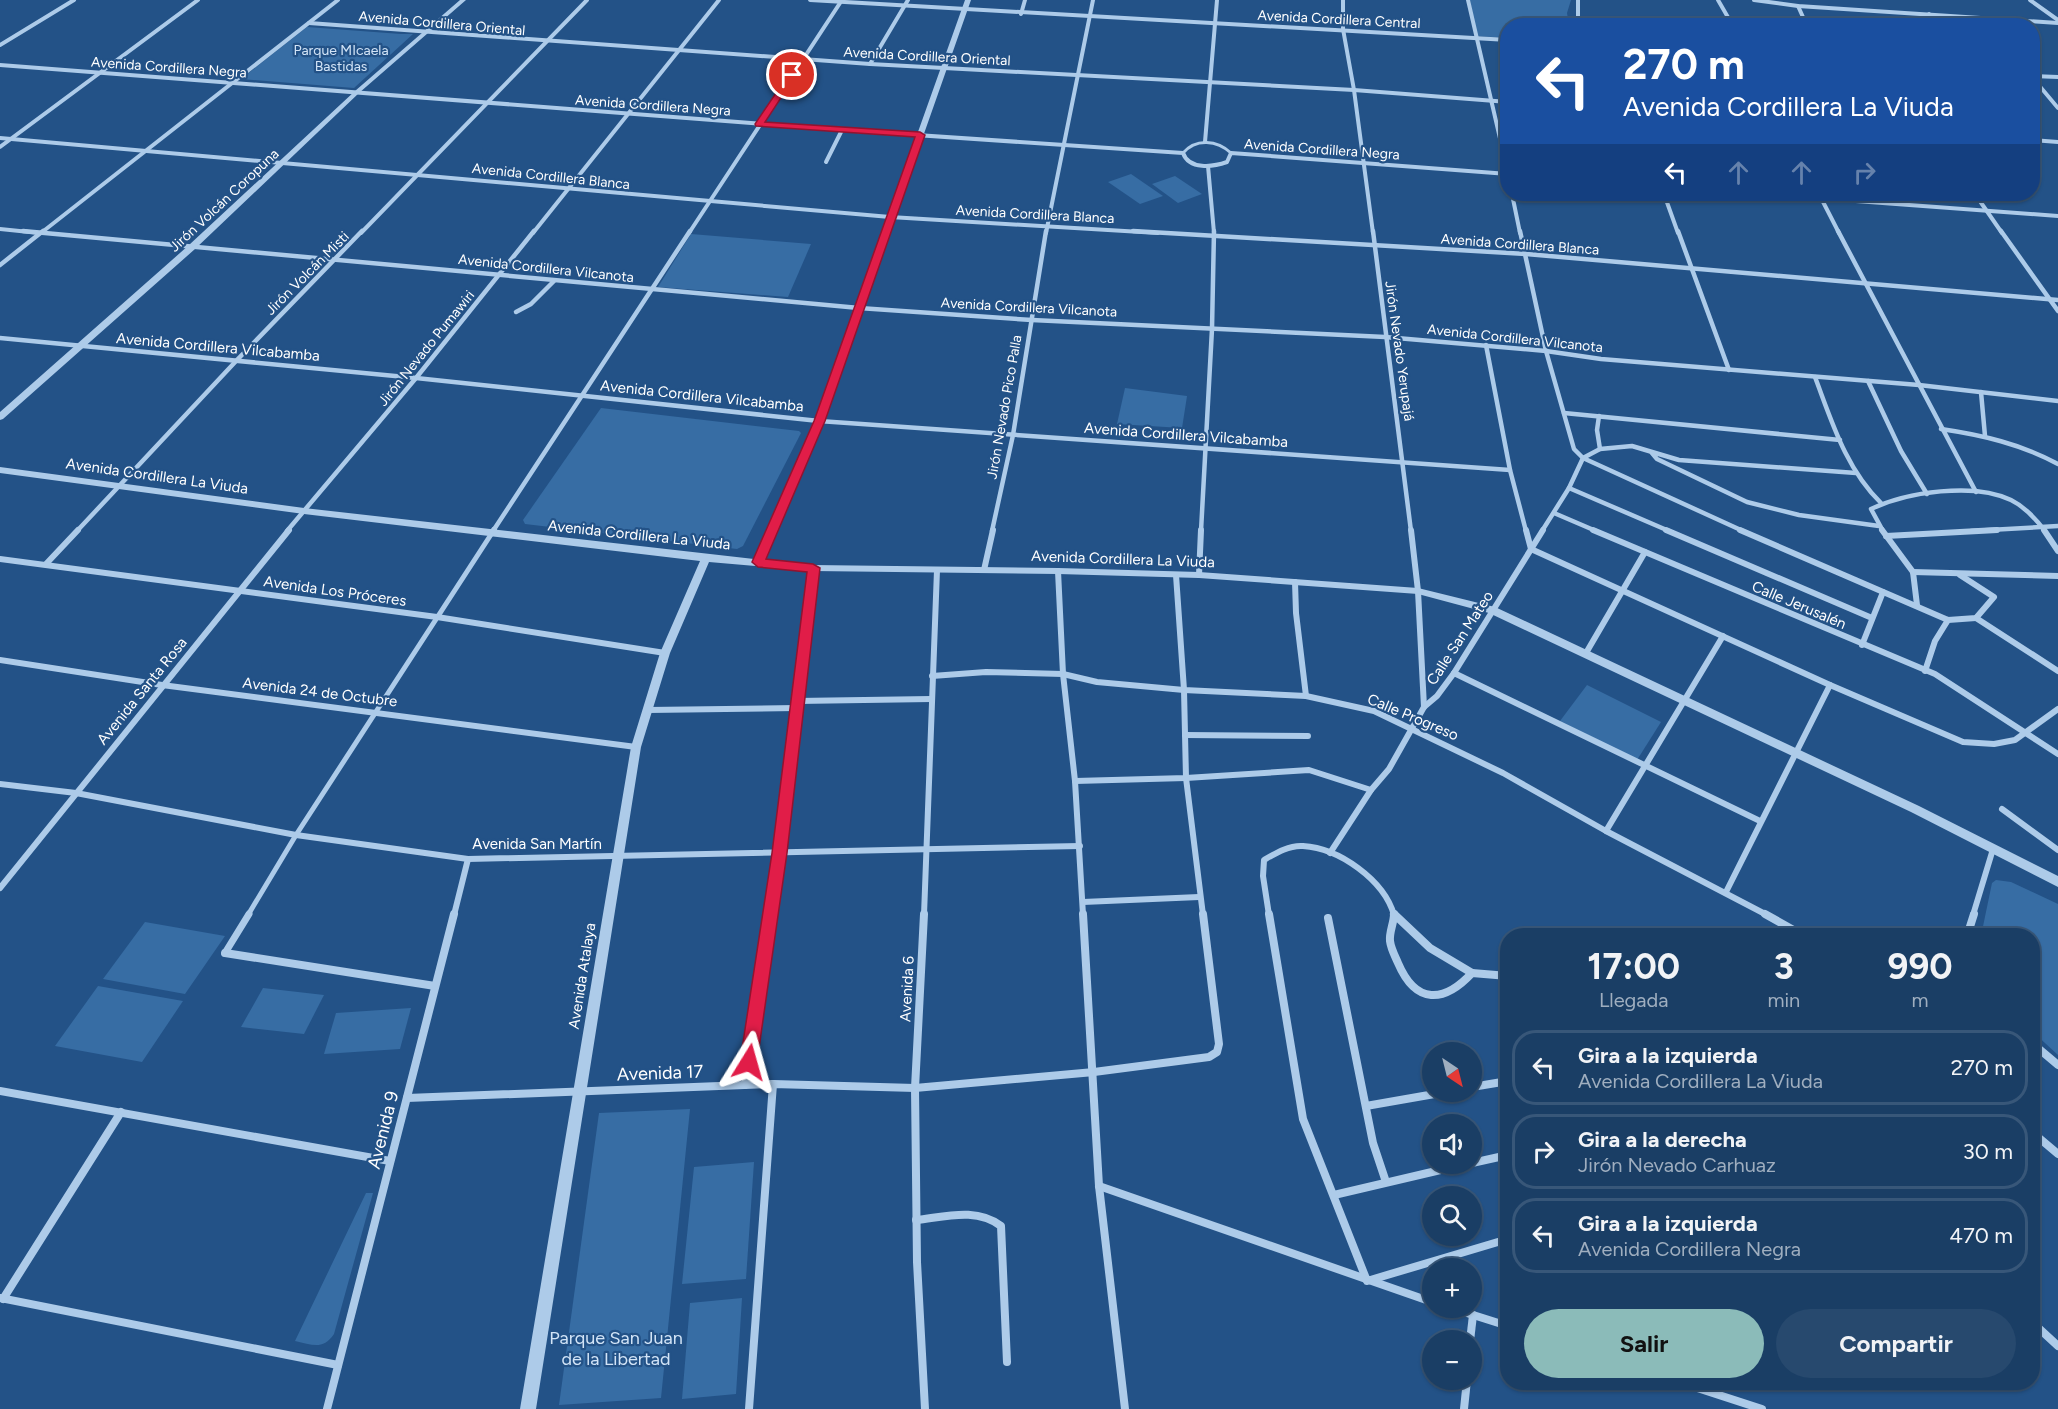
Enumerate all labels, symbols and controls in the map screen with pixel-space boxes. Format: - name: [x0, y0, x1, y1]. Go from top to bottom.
- street label: Avenida Cordillera Central: [1257, 7, 1421, 32]
- street label: Avenida Cordillera Oriental: [358, 8, 526, 39]
- text: 270 m: [1623, 39, 1745, 90]
- park label: Parque MIcaela Bastidas: [293, 42, 389, 75]
- icon: left: [1524, 42, 1602, 120]
- street label: Avenida Cordillera Oriental: [843, 44, 1011, 69]
- pin: [766, 49, 817, 100]
- street label: Avenida Cordillera Negra: [91, 54, 247, 81]
- icon: arrive: [775, 58, 808, 91]
- text: Avenida Cordillera La Viuda: [1623, 90, 1954, 123]
- street label: Avenida Cordillera Negra: [575, 92, 731, 119]
- street label: Avenida Cordillera Negra: [1244, 136, 1400, 163]
- street label: Jirón Volcán Coropuna: [166, 145, 282, 255]
- icon: left: [1659, 156, 1692, 189]
- icon: ahead: [1722, 156, 1755, 189]
- icon: ahead: [1785, 156, 1818, 189]
- icon: right: [1848, 156, 1881, 189]
- street label: Avenida Cordillera Blanca: [471, 160, 631, 193]
- street label: Avenida Cordillera Blanca: [955, 202, 1115, 227]
- street label: Jirón Volcán Misti: [262, 228, 353, 319]
- street label: Avenida Cordillera Blanca: [1440, 230, 1600, 259]
- street label: Avenida Cordillera Vilcanota: [457, 251, 635, 286]
- street label: Jirón Nevado Yerupajá: [1381, 280, 1418, 422]
- street label: Jirón Nevado Pumawiri: [374, 287, 478, 410]
- street label: Avenida Cordillera Vilcanota: [940, 294, 1118, 321]
- street label: Avenida Cordillera Vilcanota: [1426, 321, 1604, 356]
- street label: Avenida Cordillera Vilcabamba: [115, 329, 321, 365]
- street label: Jirón Nevado Pico Palla: [983, 334, 1026, 480]
- street label: Avenida Cordillera Vilcabamba: [599, 376, 805, 416]
- street label: Avenida Cordillera Vilcabamba: [1083, 419, 1289, 451]
- street label: Avenida Cordillera La Viuda: [65, 454, 249, 498]
- street label: Avenida Cordillera La Viuda: [547, 516, 731, 554]
- street label: Avenida Cordillera La Viuda: [1031, 547, 1215, 571]
- street label: Avenida Los Próceres: [262, 572, 408, 610]
- street label: Calle Jerusalén: [1749, 577, 1849, 633]
- street label: Calle San Mateo: [1423, 587, 1497, 689]
- street label: Avenida Santa Rosa: [93, 634, 191, 748]
- street label: Avenida 24 de Octubre: [242, 674, 398, 710]
- street label: Calle Progreso: [1365, 690, 1461, 744]
- street label: Avenida San Martín: [472, 835, 602, 853]
- street label: Avenida Atalaya: [565, 922, 599, 1030]
- text: 17:00: [1587, 945, 1680, 988]
- text: 3: [1774, 945, 1794, 988]
- text: 990: [1888, 945, 1953, 988]
- street label: Avenida 6: [896, 955, 918, 1023]
- text: Llegada: [1599, 988, 1668, 1012]
- text: min: [1767, 988, 1800, 1012]
- text: m: [1912, 988, 1929, 1012]
- position arrow: [717, 1030, 781, 1094]
- north arrow: [1422, 1042, 1482, 1102]
- map controls: [1422, 1042, 1482, 1390]
- text: Gira a la izquierda: [1578, 1042, 1758, 1069]
- icon: left: [1527, 1051, 1560, 1084]
- text: 270 m: [1951, 1054, 2013, 1081]
- street label: Avenida 17: [616, 1060, 704, 1086]
- text: Avenida Cordillera La Viuda: [1578, 1069, 1823, 1093]
- street label: Avenida 9: [363, 1089, 403, 1171]
- button: sound: [1422, 1114, 1482, 1174]
- text: Gira a la derecha: [1578, 1126, 1747, 1153]
- icon: right: [1527, 1135, 1560, 1168]
- text: 30 m: [1963, 1138, 2013, 1165]
- text: Jirón Nevado Carhuaz: [1578, 1153, 1776, 1177]
- button: search: [1422, 1186, 1482, 1246]
- text: Gira a la izquierda: [1578, 1210, 1758, 1237]
- icon: left: [1527, 1219, 1560, 1252]
- text: 470 m: [1949, 1222, 2013, 1249]
- text: Avenida Cordillera Negra: [1578, 1237, 1801, 1261]
- button: +: [1422, 1258, 1482, 1318]
- button: Salir: [1524, 1309, 1764, 1378]
- button: Compartir: [1776, 1309, 2016, 1378]
- park label: Parque San Juan de la Libertad: [549, 1327, 683, 1370]
- button: −: [1422, 1330, 1482, 1390]

